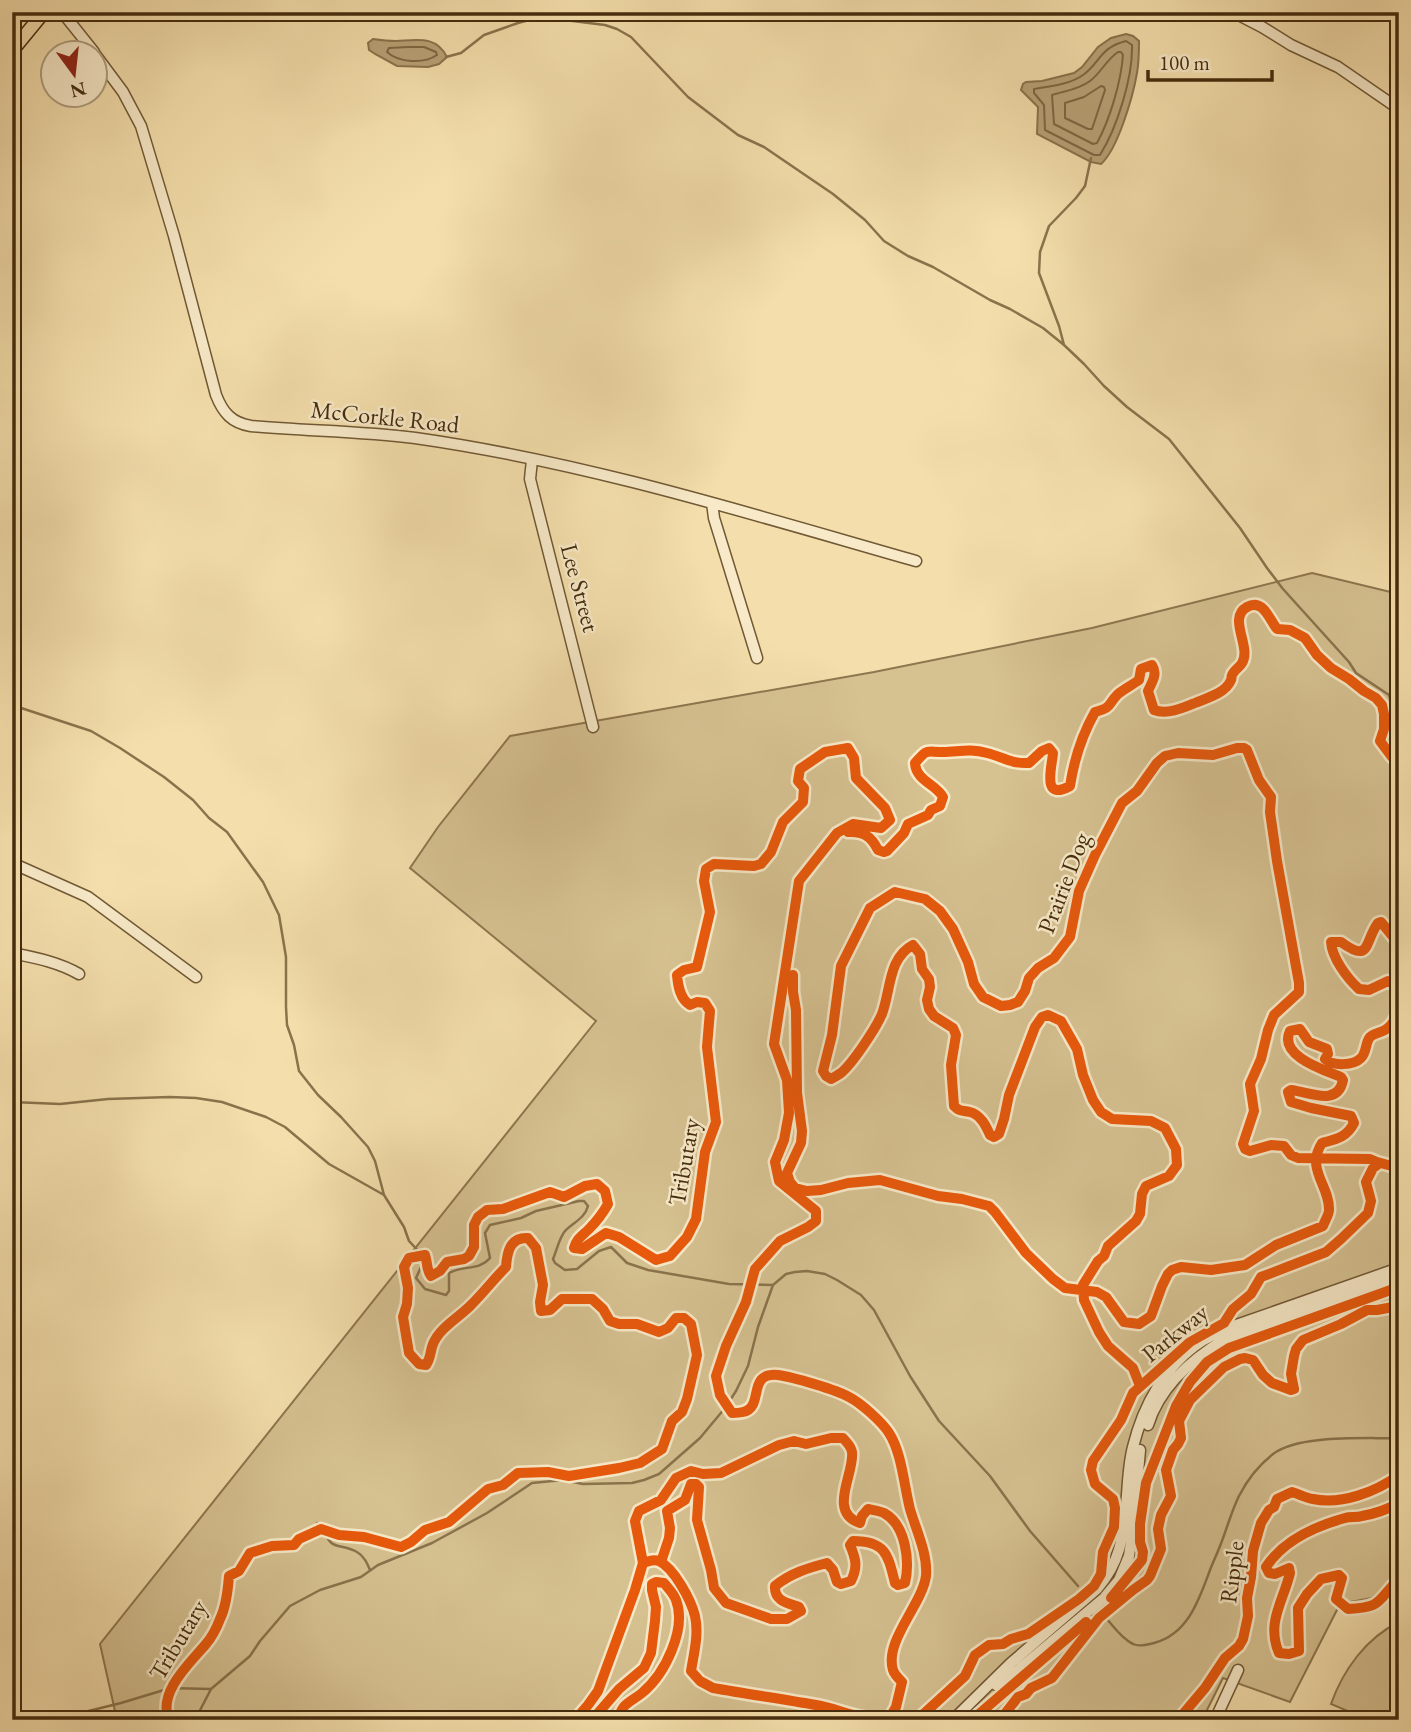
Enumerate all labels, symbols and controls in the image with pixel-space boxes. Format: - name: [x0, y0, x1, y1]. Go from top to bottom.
- north arrow: [38, 38, 108, 108]
- scale bar: [1148, 38, 1273, 82]
- text: 100 m: [1159, 49, 1210, 76]
- text: N: [67, 76, 89, 104]
- street label: McCorkle Road: [309, 393, 462, 440]
- street label: Lee Street: [554, 540, 607, 636]
- street label: Prairie Dog: [1030, 828, 1097, 937]
- street label: Tributary: [661, 1115, 707, 1208]
- street label: Parkway: [1135, 1296, 1215, 1369]
- street label: Ripple: [1212, 1539, 1251, 1605]
- street label: Tributary: [142, 1594, 214, 1686]

